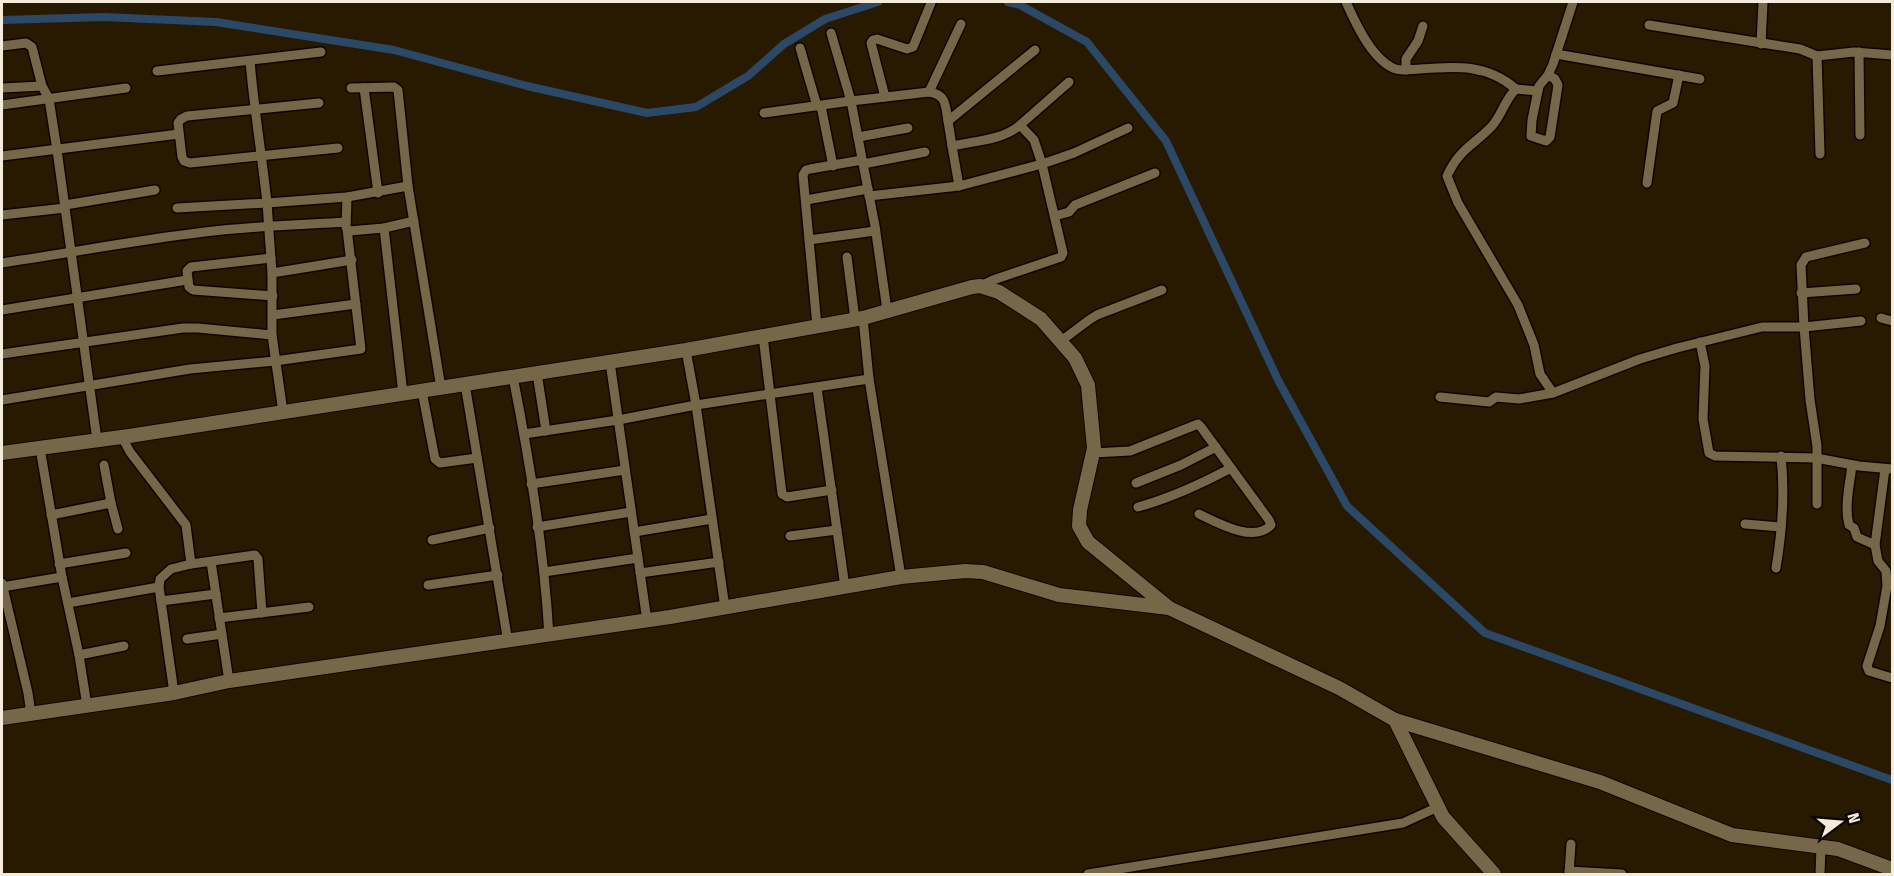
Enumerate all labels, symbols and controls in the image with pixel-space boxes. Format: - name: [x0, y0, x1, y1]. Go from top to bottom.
- north arrow: [1810, 792, 1870, 852]
- text: N: [1843, 811, 1864, 825]

